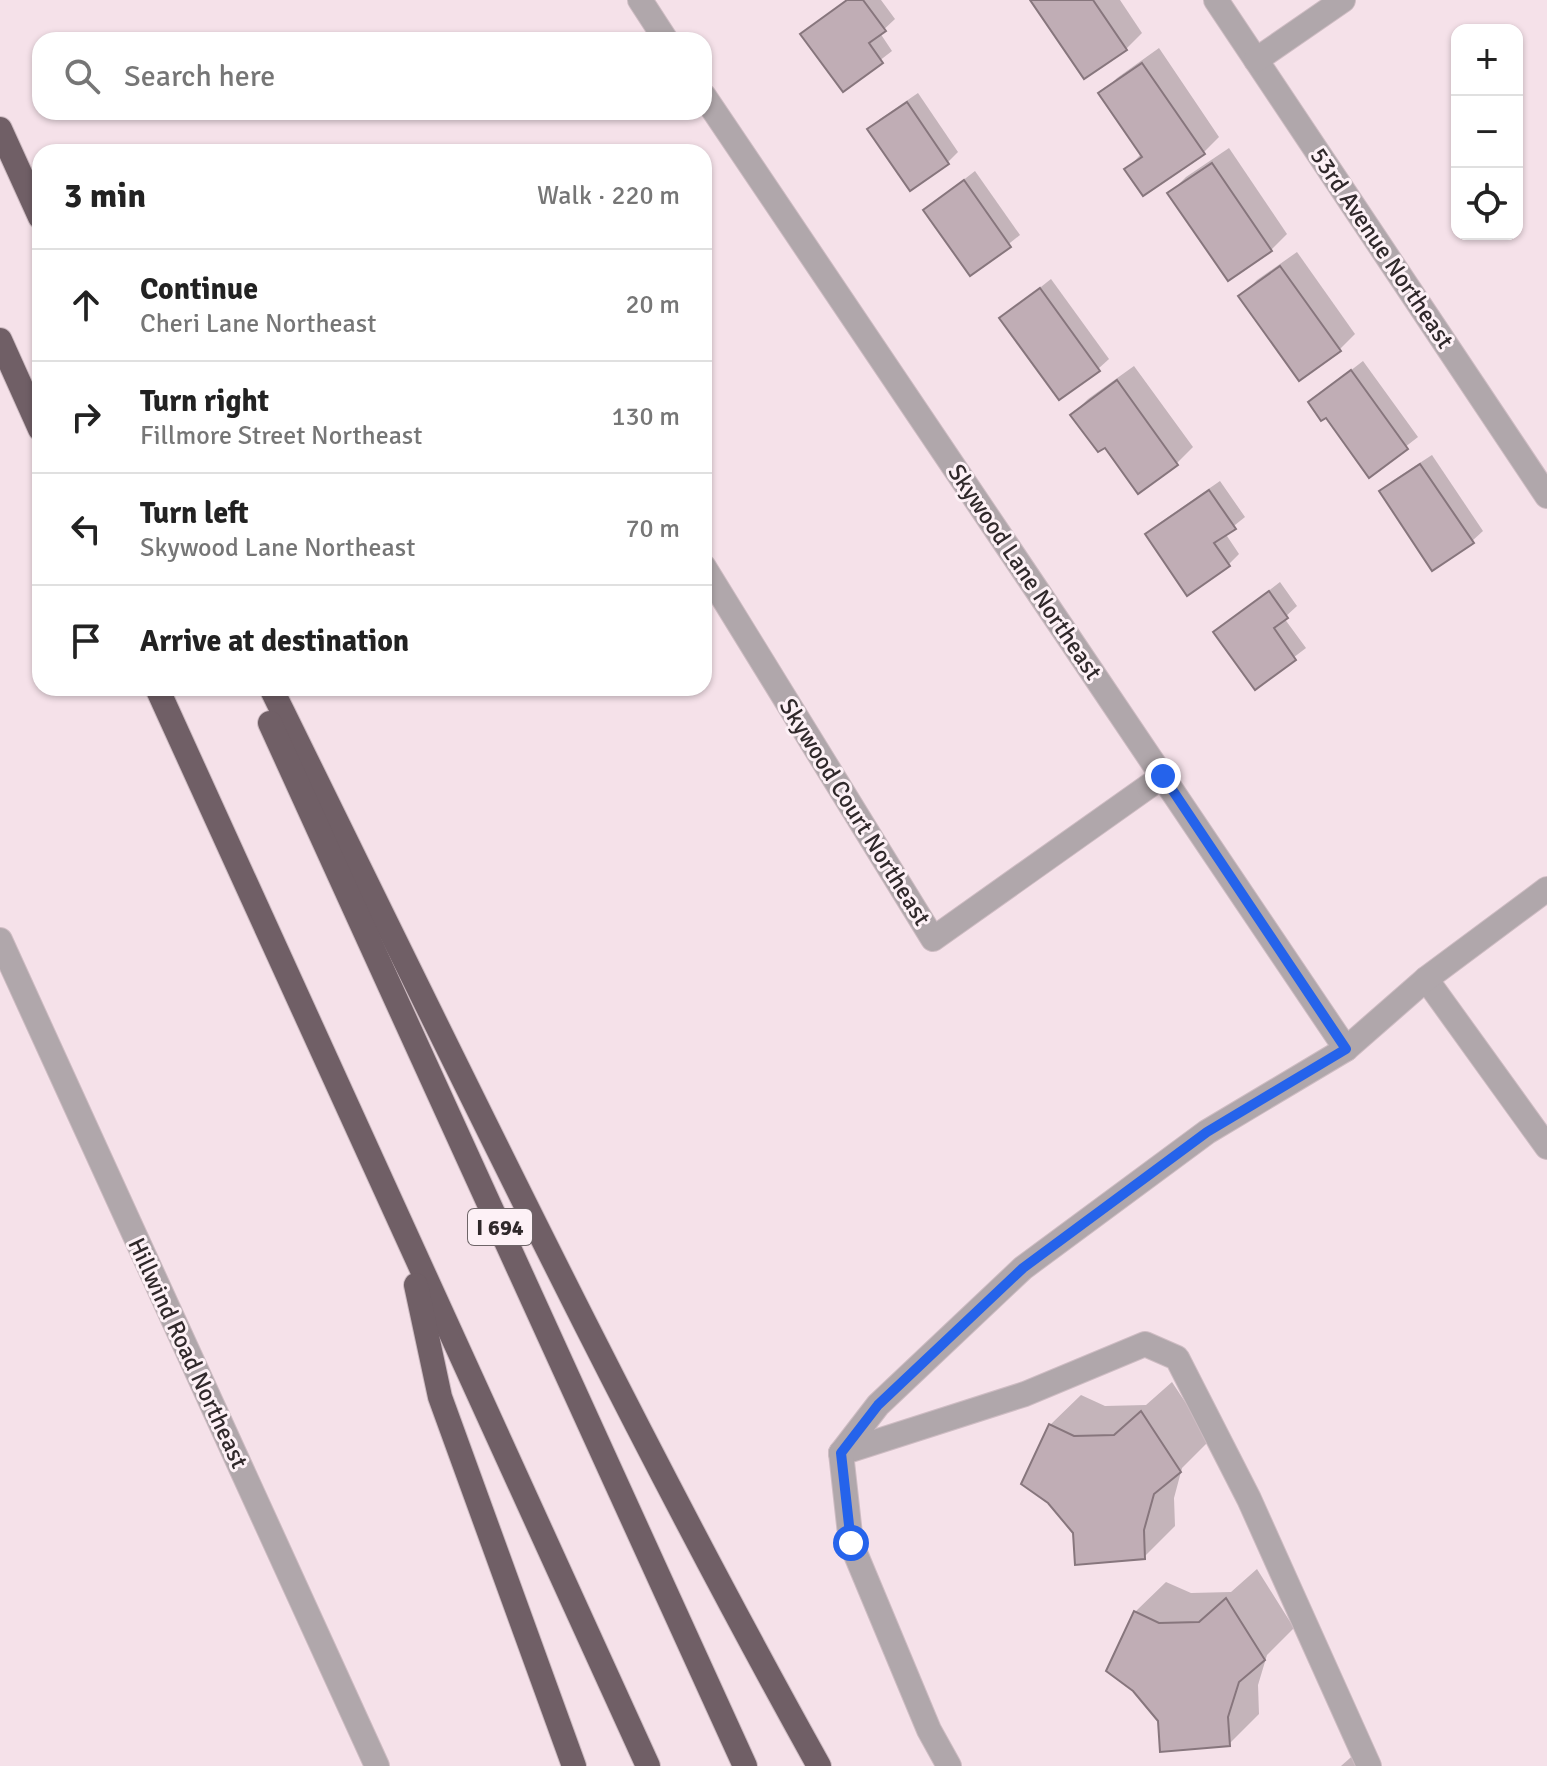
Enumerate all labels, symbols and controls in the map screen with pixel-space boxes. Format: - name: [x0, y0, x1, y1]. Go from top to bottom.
- map controls: [1451, 24, 1523, 240]
- button: +: [1451, 24, 1523, 96]
- search box: [32, 32, 712, 120]
- icon: search: [60, 54, 104, 98]
- text: Search here: [124, 58, 275, 95]
- button: −: [1451, 96, 1523, 168]
- street label: 53rd Avenue Northeast: [1304, 142, 1460, 354]
- button: locate: [1451, 168, 1523, 240]
- text: 3 min: [64, 175, 146, 217]
- text: Walk · 220 m: [537, 180, 680, 212]
- text: Continue: [140, 271, 258, 308]
- icon: ahead: [64, 283, 108, 327]
- text: 20 m: [625, 289, 680, 321]
- text: Cheri Lane Northeast: [140, 308, 376, 340]
- text: Turn right: [140, 383, 269, 420]
- icon: right: [64, 395, 108, 439]
- text: 130 m: [611, 401, 680, 433]
- text: Fillmore Street Northeast: [140, 420, 422, 452]
- street label: Skywood Lane Northeast: [942, 458, 1108, 686]
- text: Turn left: [140, 495, 249, 532]
- icon: left: [64, 507, 108, 551]
- text: 70 m: [625, 513, 680, 545]
- text: Skywood Lane Northeast: [140, 532, 415, 564]
- icon: arrive: [64, 619, 108, 663]
- text: Arrive at destination: [140, 623, 409, 660]
- street label: Skywood Court Northeast: [773, 693, 937, 931]
- route end: [1145, 758, 1181, 794]
- road number: I 694: [468, 1209, 532, 1245]
- street label: Hillwind Road Northeast: [121, 1233, 255, 1473]
- route start: [833, 1525, 869, 1561]

